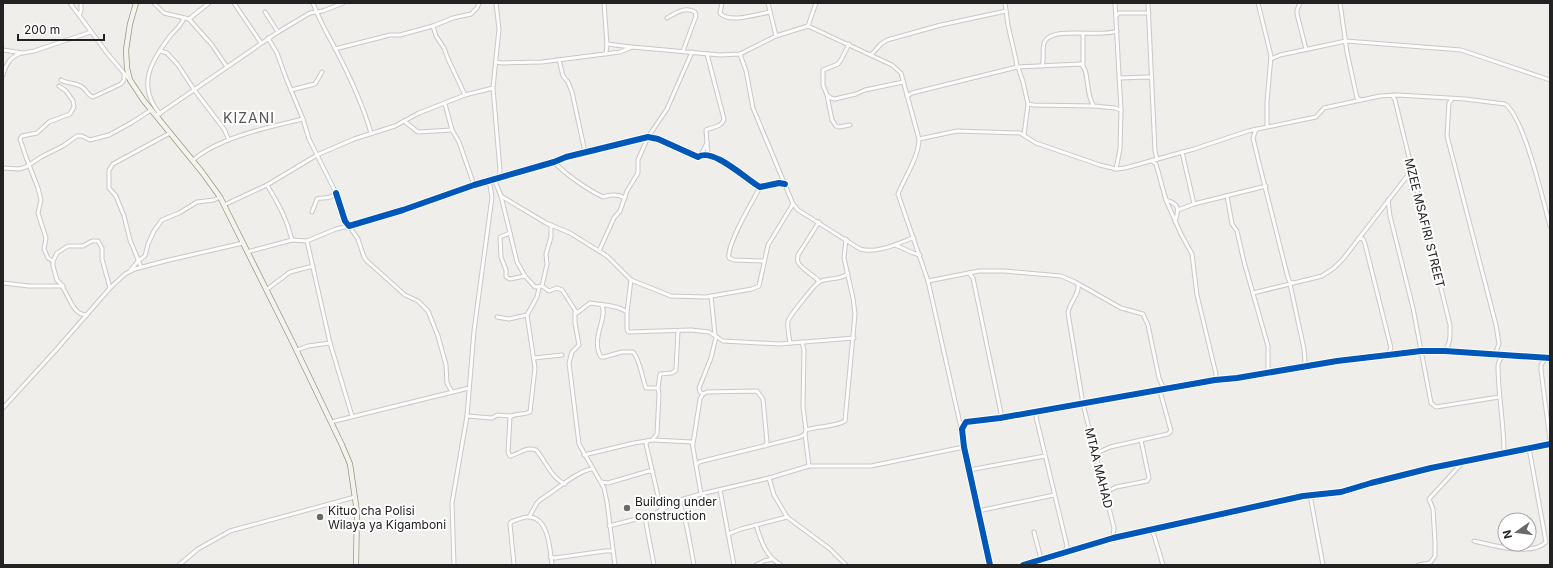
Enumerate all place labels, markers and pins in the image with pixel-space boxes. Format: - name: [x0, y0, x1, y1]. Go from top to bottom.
- place label: Building under construction: [635, 494, 717, 523]
- place label: Kituo cha Polisi Wilaya ya Kigamboni: [328, 503, 446, 532]
- marker: Building under construction: [622, 503, 632, 513]
- marker: Kituo cha Polisi Wilaya ya Kigamboni: [315, 512, 325, 522]

